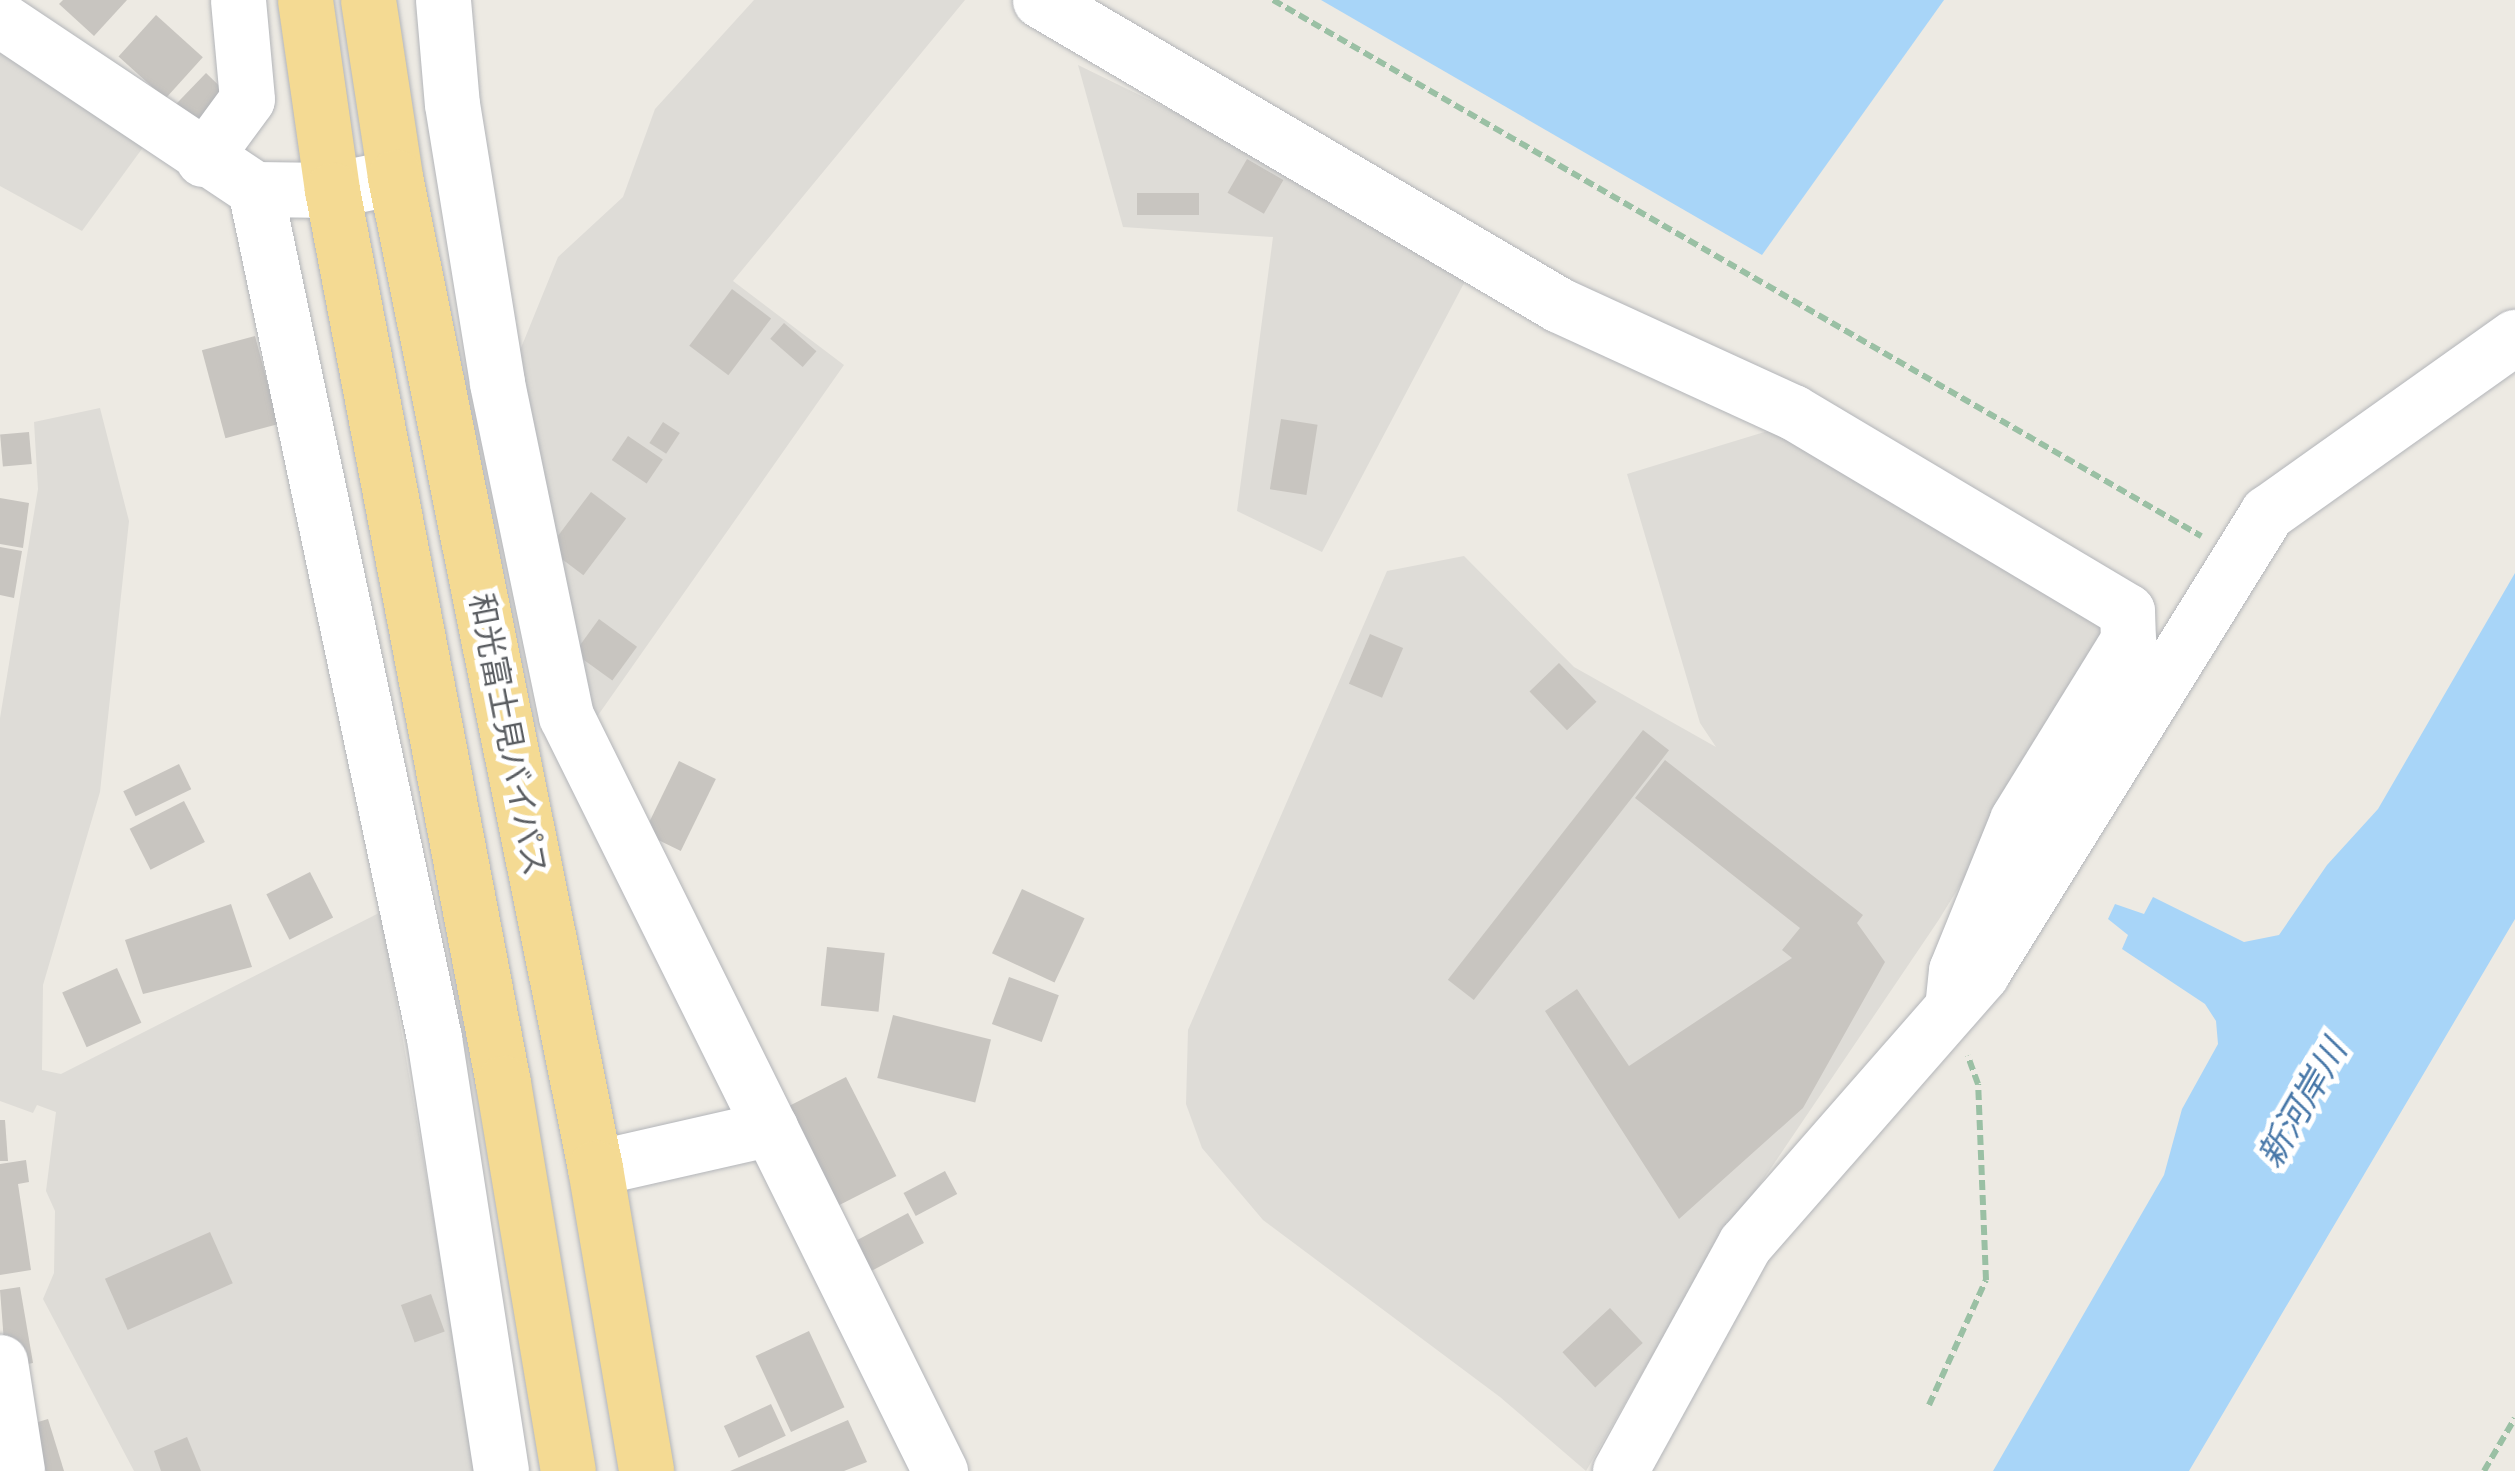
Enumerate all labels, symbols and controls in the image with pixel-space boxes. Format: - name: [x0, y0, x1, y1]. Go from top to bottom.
- street label: 和光富士見バイパス: [461, 590, 553, 880]
- water label: 新河岸川: [2250, 1033, 2356, 1175]

